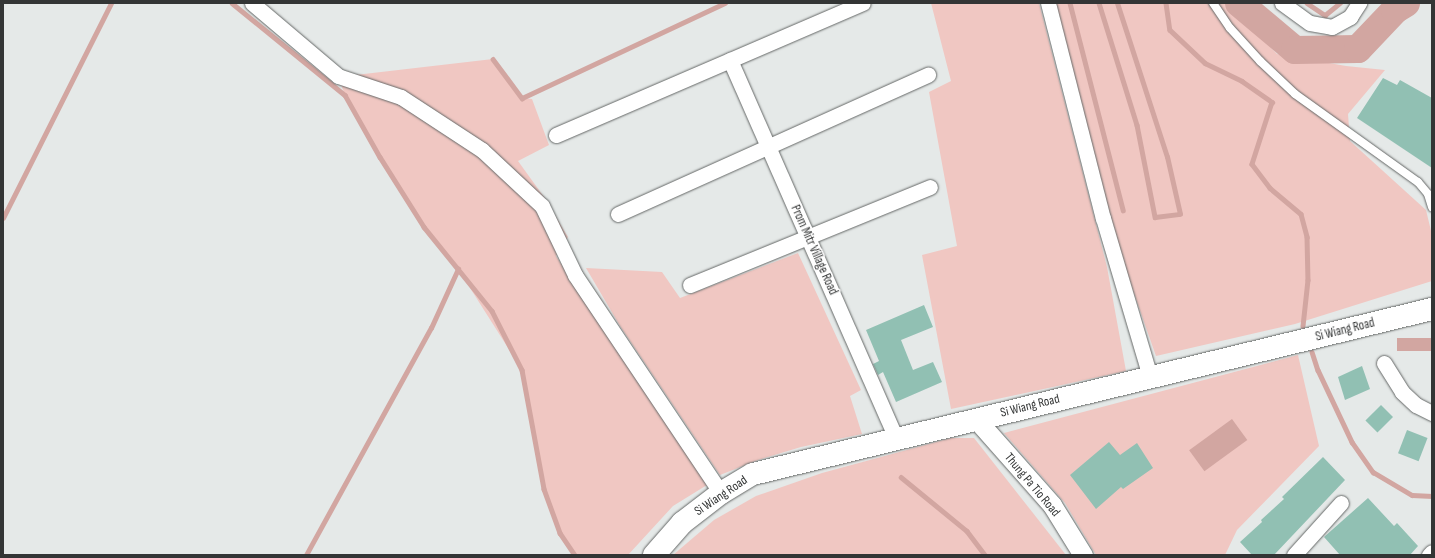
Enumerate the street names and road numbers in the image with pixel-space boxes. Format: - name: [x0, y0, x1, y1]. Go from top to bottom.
- street label: Prom Mitr Village Road: [787, 203, 841, 297]
- street label: Si Wiang Road: [1314, 315, 1376, 345]
- street label: Si Wiang Road: [999, 391, 1061, 421]
- street label: Thung Pa Tio Road: [1001, 450, 1063, 520]
- street label: Si Wiang Road: [692, 473, 750, 519]

